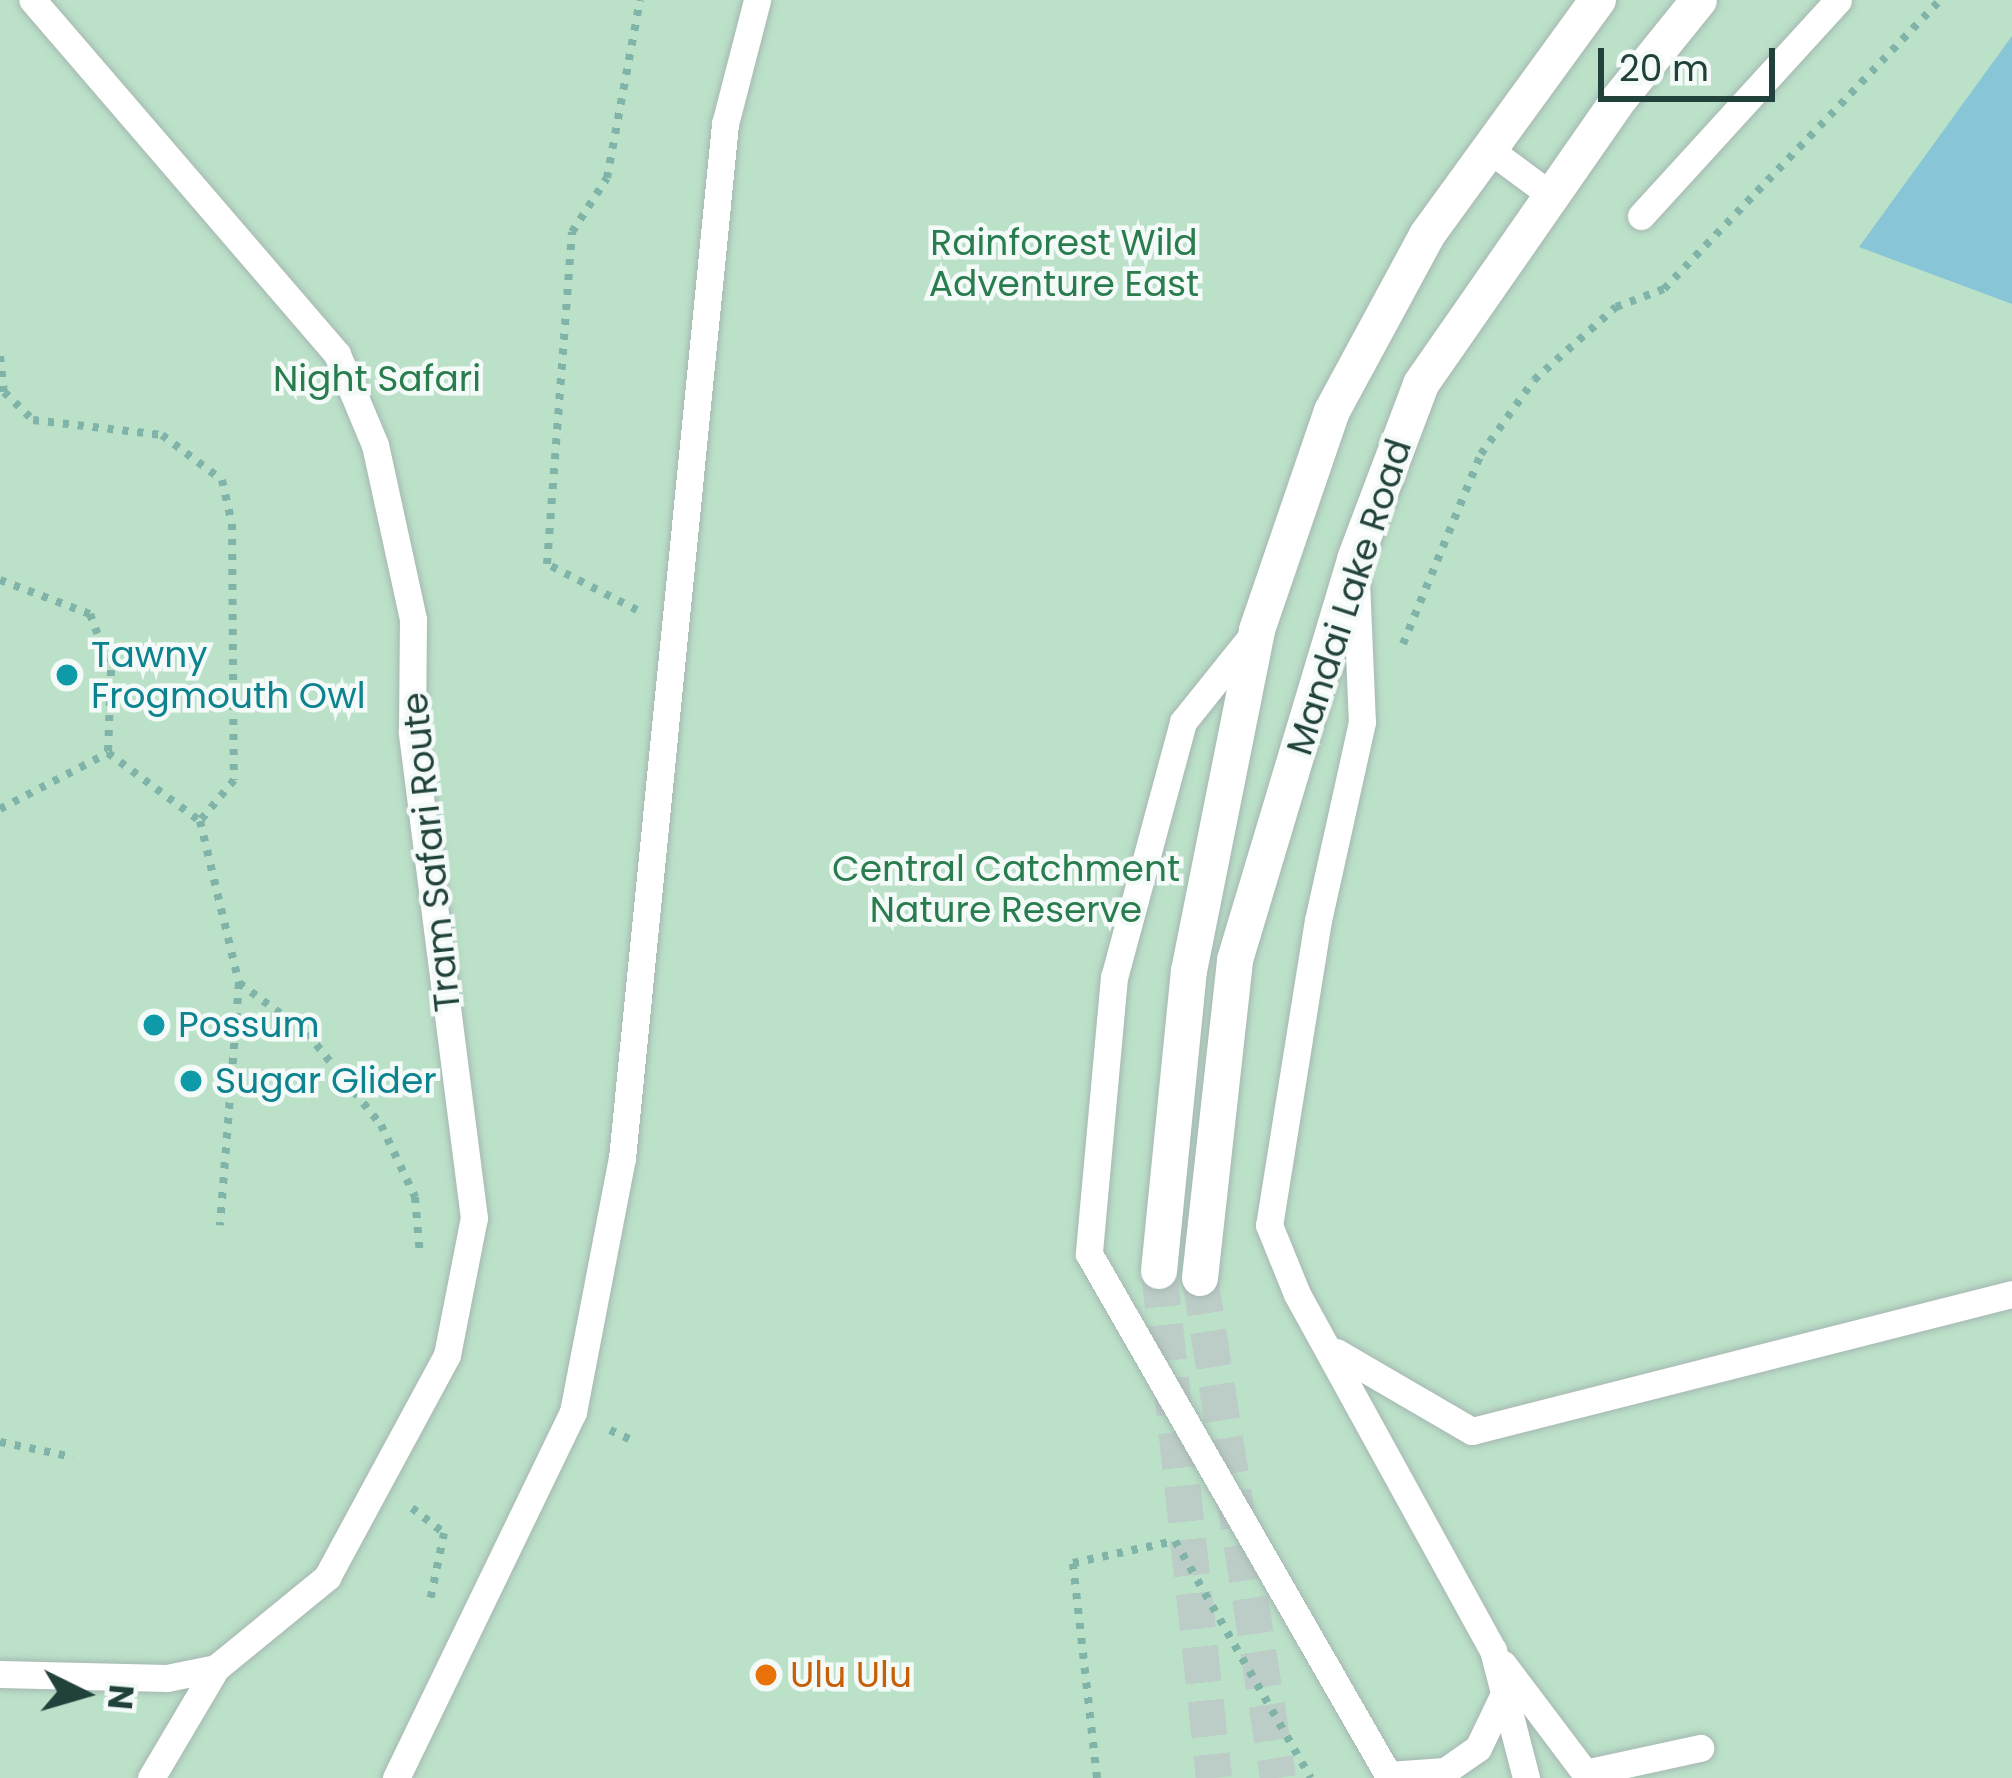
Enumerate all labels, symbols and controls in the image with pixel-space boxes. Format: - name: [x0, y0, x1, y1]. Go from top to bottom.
- scale bar: [1604, 24, 1781, 98]
- text: 20 m: [1619, 43, 1709, 94]
- park label: Rainforest Wild Adventure East: [929, 220, 1199, 305]
- park label: Night Safari: [273, 357, 481, 401]
- street label: Mandai Lake Road: [1278, 434, 1420, 760]
- place label: Tawny Frogmouth Owl: [91, 632, 366, 717]
- marker: Tawny Frogmouth Owl: [54, 662, 80, 688]
- street label: Tram Safari Route: [393, 690, 469, 1014]
- park label: Central Catchment Nature Reserve: [832, 846, 1180, 931]
- place label: Possum: [178, 1003, 320, 1047]
- marker: Possum: [141, 1012, 167, 1038]
- place label: Sugar Glider: [215, 1059, 437, 1103]
- marker: Sugar Glider: [178, 1068, 204, 1094]
- north arrow: [24, 1634, 144, 1754]
- place label: Ulu Ulu: [790, 1653, 912, 1697]
- marker: Ulu Ulu: [753, 1662, 779, 1688]
- text: N: [96, 1683, 145, 1712]

